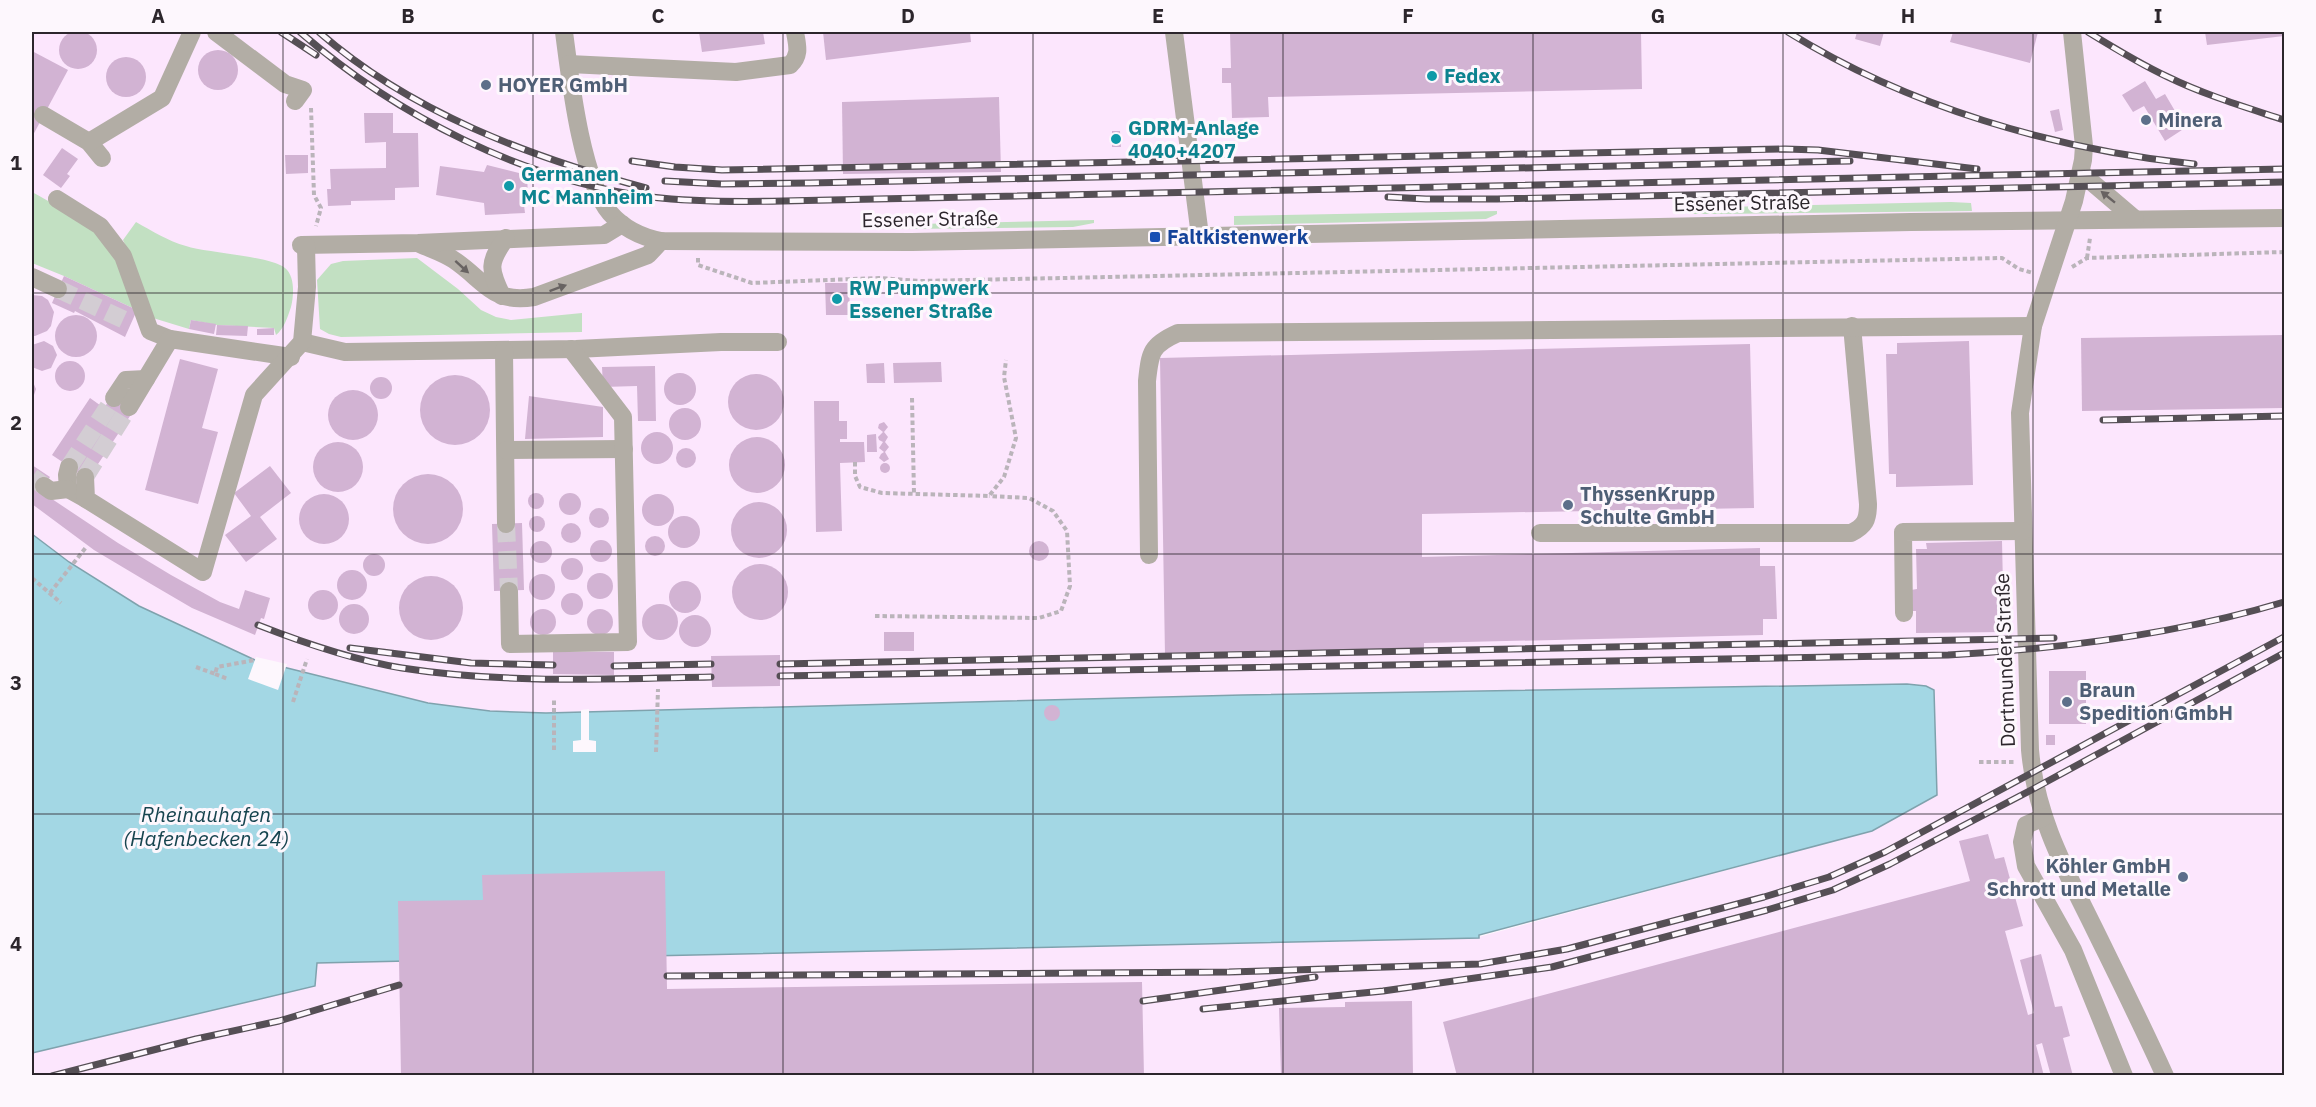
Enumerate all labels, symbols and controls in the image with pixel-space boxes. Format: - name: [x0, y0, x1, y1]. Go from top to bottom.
- text: A: [151, 2, 165, 29]
- text: B: [401, 2, 415, 29]
- text: C: [651, 2, 665, 29]
- text: D: [901, 2, 915, 29]
- text: E: [1152, 2, 1164, 29]
- text: F: [1402, 2, 1414, 29]
- text: G: [1651, 2, 1665, 29]
- text: H: [1901, 2, 1915, 29]
- text: I: [2154, 2, 2162, 29]
- place label: Fedex: [1444, 62, 1501, 89]
- marker: Fedex: [1425, 69, 1439, 83]
- place label: HOYER GmbH: [498, 71, 628, 98]
- marker: HOYER GmbH: [479, 78, 493, 92]
- place label: Minera: [2158, 106, 2222, 133]
- marker: Minera: [2139, 113, 2153, 127]
- place label: GDRM-Anlage 4040+4207: [1128, 114, 1259, 164]
- marker: GDRM-Anlage 4040+4207: [1109, 132, 1123, 146]
- text: 1: [10, 149, 22, 176]
- place label: Germanen MC Mannheim: [521, 160, 653, 210]
- marker: Germanen MC Mannheim: [502, 179, 516, 193]
- street label: Essener Straße: [1673, 188, 1811, 217]
- one-way arrow: [2100, 191, 2115, 203]
- street label: Essener Straße: [861, 204, 999, 233]
- place label: Faltkistenwerk: [1167, 223, 1309, 250]
- marker: Faltkistenwerk: [1148, 230, 1162, 244]
- one-way arrow: [454, 260, 469, 273]
- place label: RW Pumpwerk Essener Straße: [849, 274, 993, 324]
- one-way arrow: [549, 283, 567, 293]
- marker: RW Pumpwerk Essener Straße: [830, 292, 844, 306]
- text: 2: [10, 409, 22, 436]
- place label: ThyssenKrupp Schulte GmbH: [1580, 480, 1715, 530]
- marker: ThyssenKrupp Schulte GmbH: [1561, 498, 1575, 512]
- street label: Dortmunder Straße: [1988, 572, 2021, 748]
- text: 3: [10, 669, 22, 696]
- place label: Braun Spedition GmbH: [2079, 676, 2233, 726]
- marker: Braun Spedition GmbH: [2060, 695, 2074, 709]
- water label: Rheinauhafen (Hafenbecken 24): [123, 800, 289, 852]
- place label: Köhler GmbH Schrott und Metalle: [1987, 852, 2171, 902]
- marker: Köhler GmbH Schrott und Metalle: [2176, 870, 2190, 884]
- text: 4: [10, 930, 22, 957]

